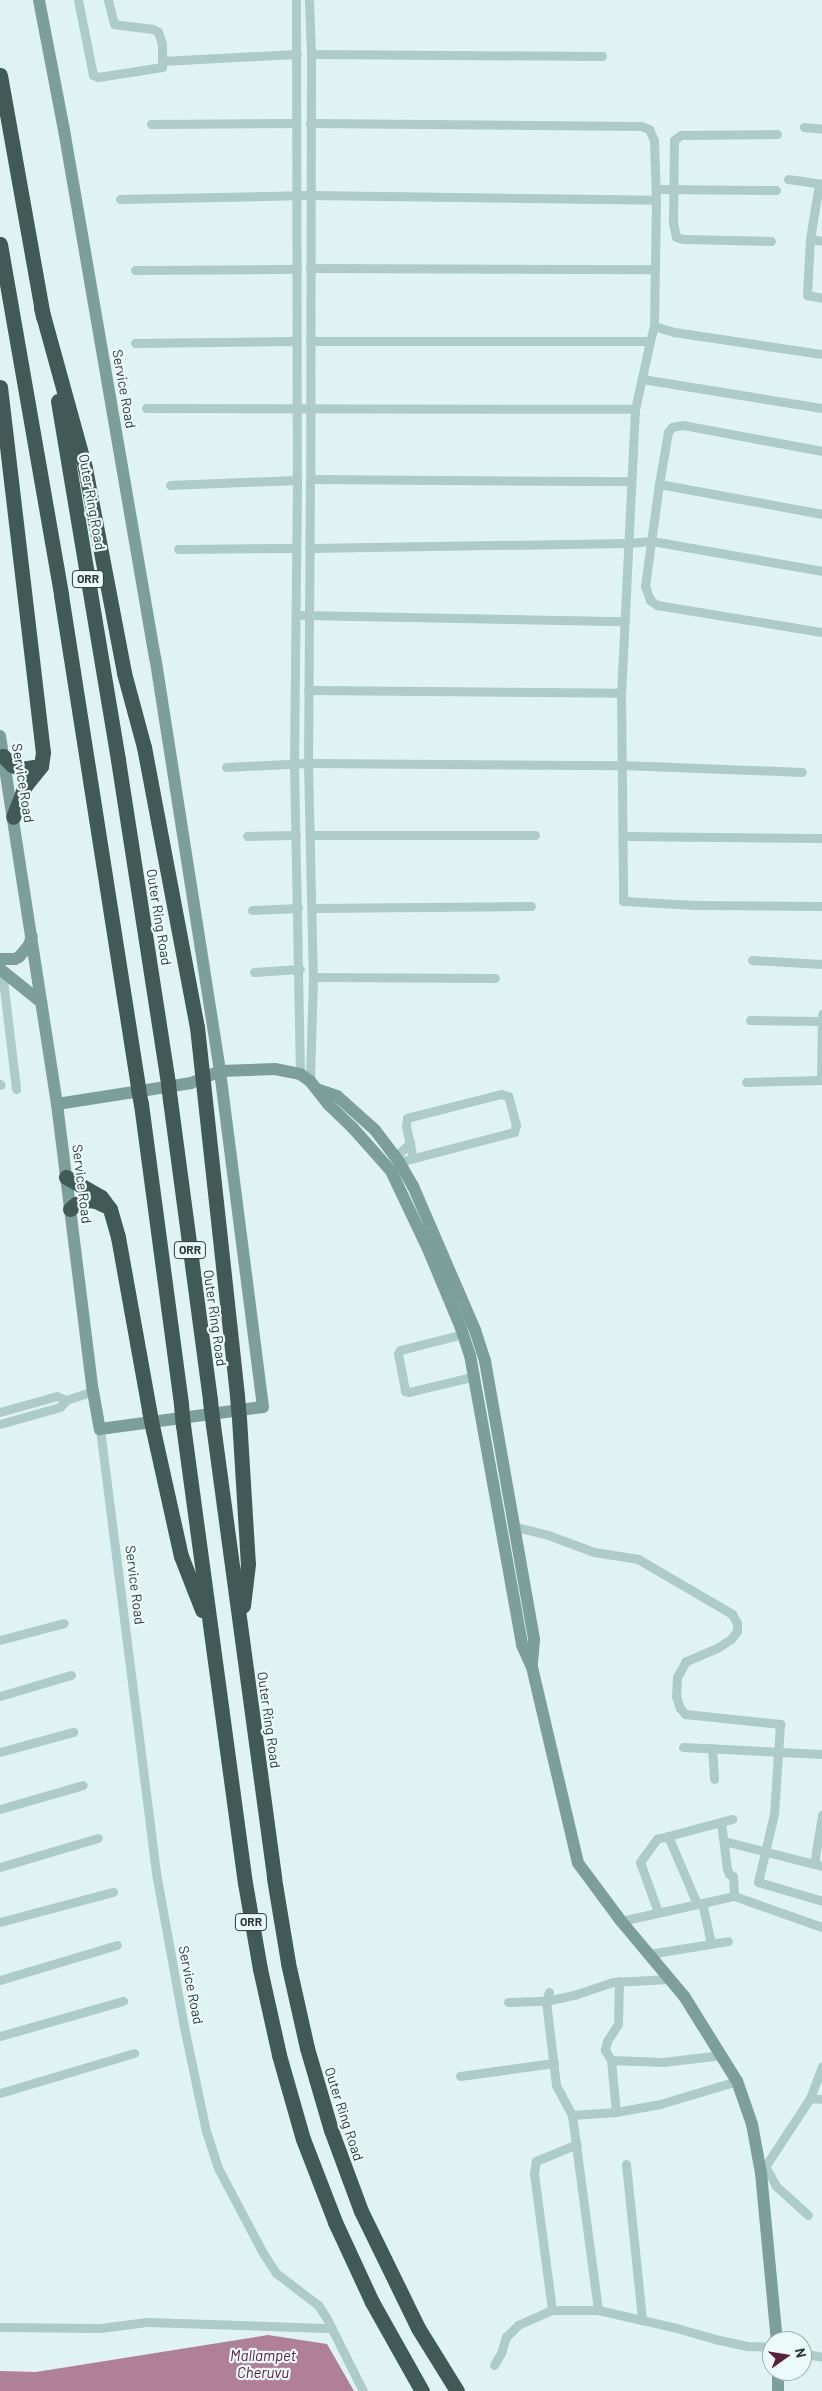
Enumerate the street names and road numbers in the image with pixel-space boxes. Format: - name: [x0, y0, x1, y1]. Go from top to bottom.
- street label: Service Road: [109, 348, 139, 430]
- street label: Outer Ring Road: [75, 453, 109, 551]
- road number: ORR: [72, 570, 104, 588]
- street label: Service Road: [8, 742, 38, 824]
- street label: Outer Ring Road: [143, 868, 175, 966]
- street label: Service Road: [69, 1143, 95, 1225]
- road number: ORR: [174, 1240, 206, 1260]
- street label: Outer Ring Road: [200, 1269, 230, 1367]
- street label: Service Road: [122, 1544, 148, 1626]
- street label: Outer Ring Road: [254, 1671, 284, 1769]
- road number: ORR: [235, 1912, 267, 1931]
- street label: Service Road: [175, 1944, 207, 2026]
- street label: Outer Ring Road: [321, 2065, 367, 2163]

